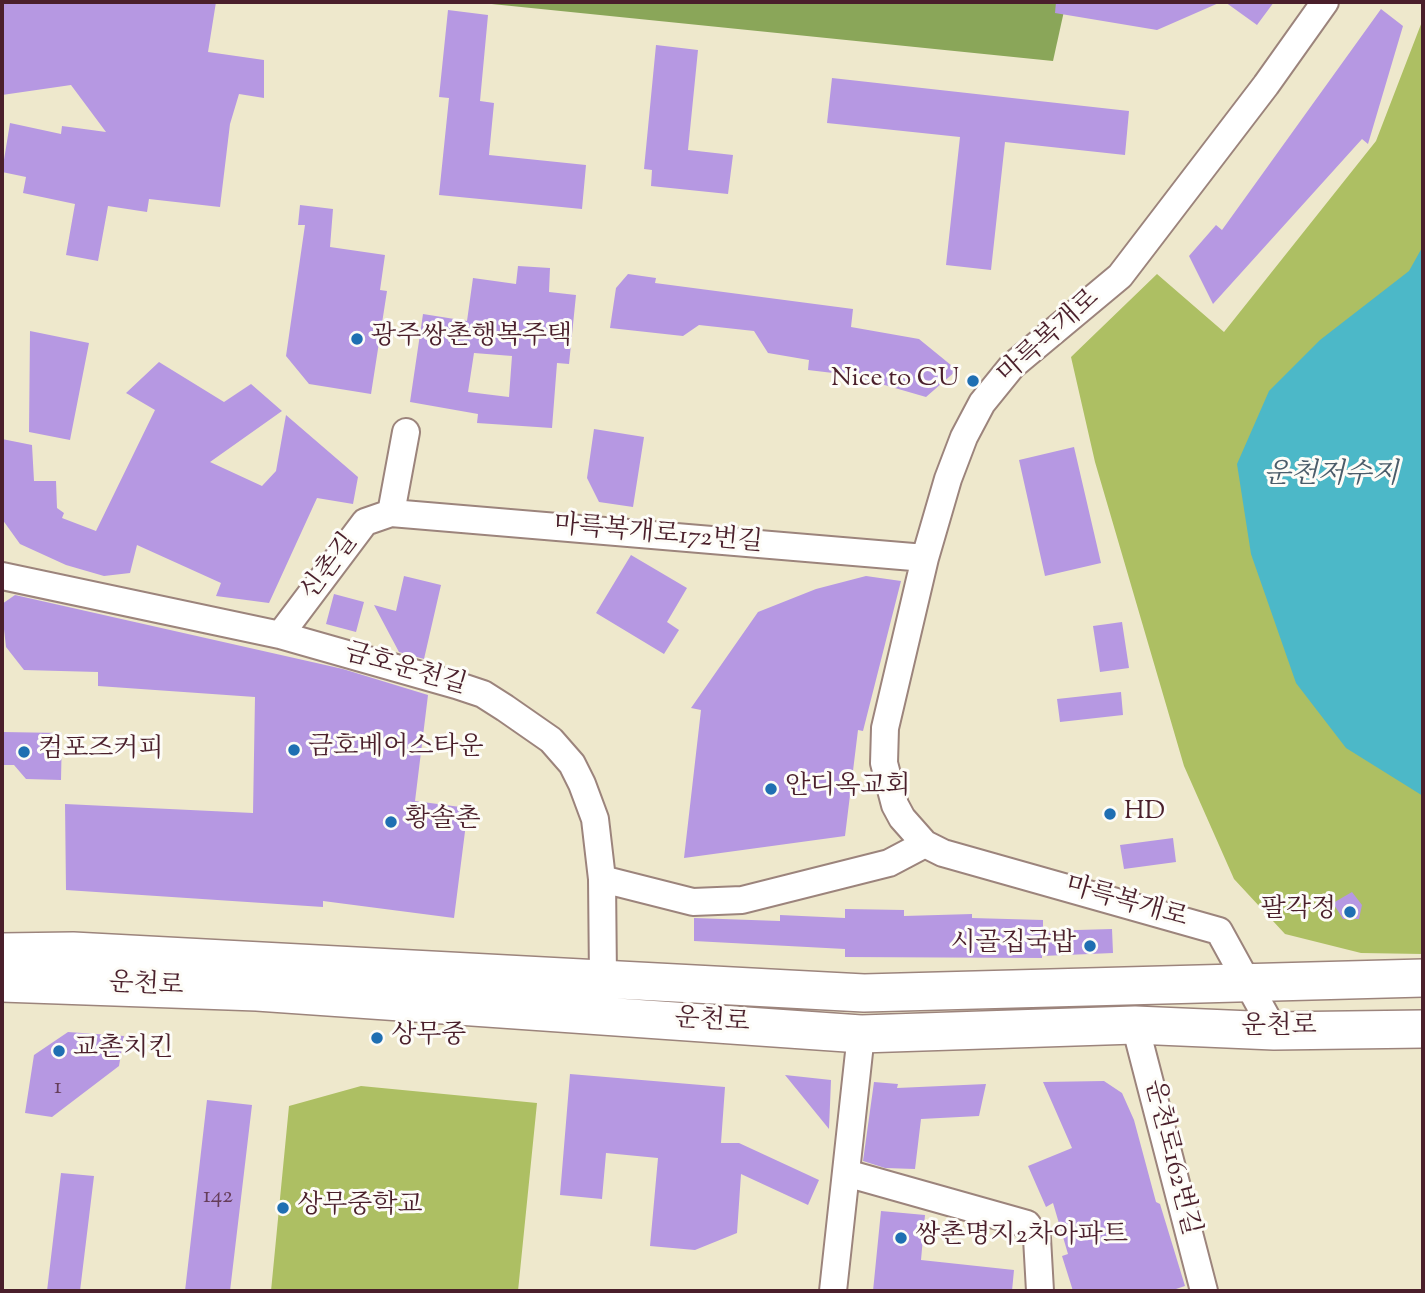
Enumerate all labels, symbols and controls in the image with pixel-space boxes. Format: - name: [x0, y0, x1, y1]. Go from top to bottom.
- street label: 마륵복개로: [993, 284, 1107, 392]
- place label: 광주쌍촌행복주택: [371, 323, 572, 355]
- marker: 광주쌍촌행복주택: [349, 331, 365, 347]
- place label: Nice to CU: [831, 365, 959, 397]
- marker: Nice to CU: [965, 373, 981, 389]
- water label: 운천저수지: [1263, 460, 1399, 494]
- street label: 마륵복개로172번길: [552, 511, 764, 561]
- street label: 신촌길: [296, 529, 366, 607]
- street label: 금호운천길: [340, 639, 470, 703]
- place label: 금호베어스타운: [308, 734, 484, 766]
- place label: 컴포즈커피: [38, 736, 164, 768]
- marker: 금호베어스타운: [286, 742, 302, 758]
- marker: 컴포즈커피: [16, 744, 32, 760]
- place label: 안디옥교회: [785, 773, 911, 805]
- marker: 안디옥교회: [763, 781, 779, 797]
- place label: HD: [1124, 798, 1165, 830]
- place label: 황솔촌: [405, 806, 480, 838]
- marker: HD: [1102, 806, 1118, 822]
- marker: 황솔촌: [383, 814, 399, 830]
- street label: 마륵복개로: [1061, 872, 1191, 936]
- place label: 팔각정: [1261, 896, 1336, 928]
- marker: 팔각정: [1342, 904, 1358, 920]
- place label: 시골집국밥: [950, 930, 1076, 962]
- marker: 시골집국밥: [1082, 938, 1098, 954]
- street label: 운천로: [108, 969, 184, 1005]
- street label: 운천로: [673, 1005, 751, 1041]
- street label: 운천로: [1241, 1013, 1317, 1045]
- place label: 상무중: [391, 1022, 466, 1054]
- marker: 상무중: [369, 1030, 385, 1046]
- place label: 교촌치킨: [73, 1035, 173, 1067]
- marker: 교촌치킨: [51, 1043, 67, 1059]
- house number: 1: [54, 1075, 62, 1103]
- street label: 운천로162번길: [1136, 1077, 1204, 1239]
- house number: 142: [203, 1184, 233, 1212]
- place label: 상무중학교: [297, 1192, 423, 1224]
- marker: 상무중학교: [275, 1200, 291, 1216]
- place label: 쌍촌명지2차아파트: [915, 1222, 1128, 1254]
- marker: 쌍촌명지2차아파트: [893, 1230, 909, 1246]

